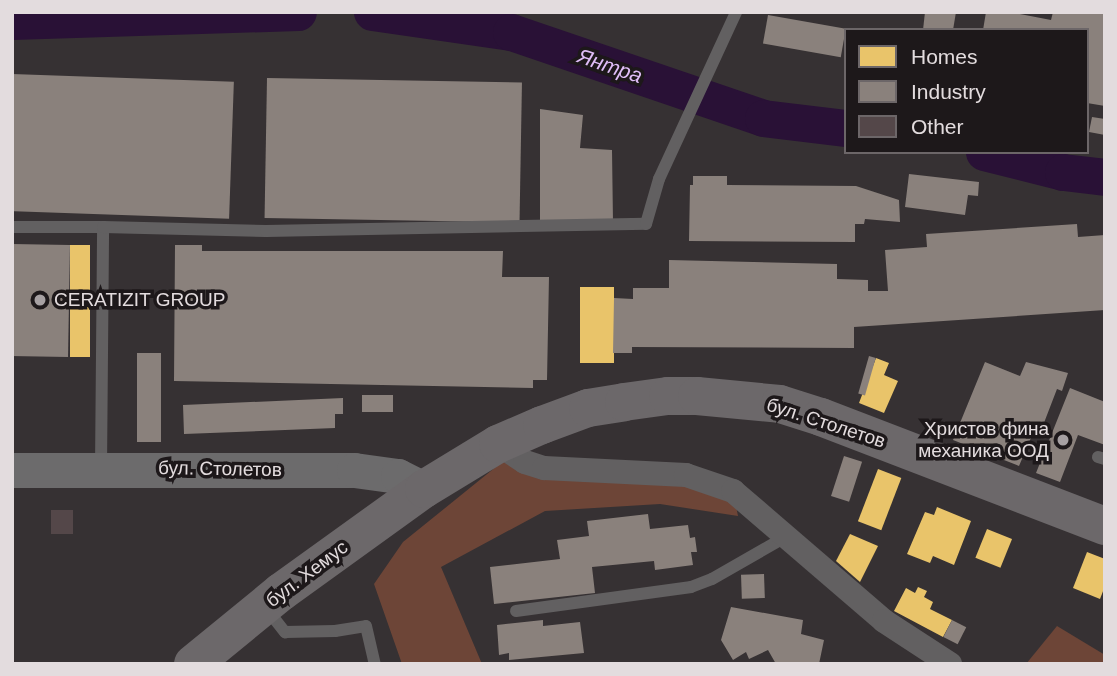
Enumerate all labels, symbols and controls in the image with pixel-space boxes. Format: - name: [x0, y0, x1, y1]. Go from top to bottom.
- legend: [844, 28, 1089, 154]
- water label: Янтра: [574, 43, 646, 89]
- text: Homes: [911, 45, 978, 68]
- text: Industry: [911, 80, 986, 103]
- text: Other: [911, 115, 964, 138]
- place label: CERATIZIT GROUP: [54, 289, 226, 311]
- marker: CERATIZIT GROUP: [32, 292, 48, 308]
- street label: бул. Столетов: [764, 393, 888, 453]
- place label: Христов фина механика ООД: [918, 418, 1049, 462]
- marker: Христов фина механика ООД: [1055, 432, 1071, 448]
- street label: бул. Столетов: [158, 457, 282, 481]
- street label: бул. Хемус: [262, 536, 352, 612]

